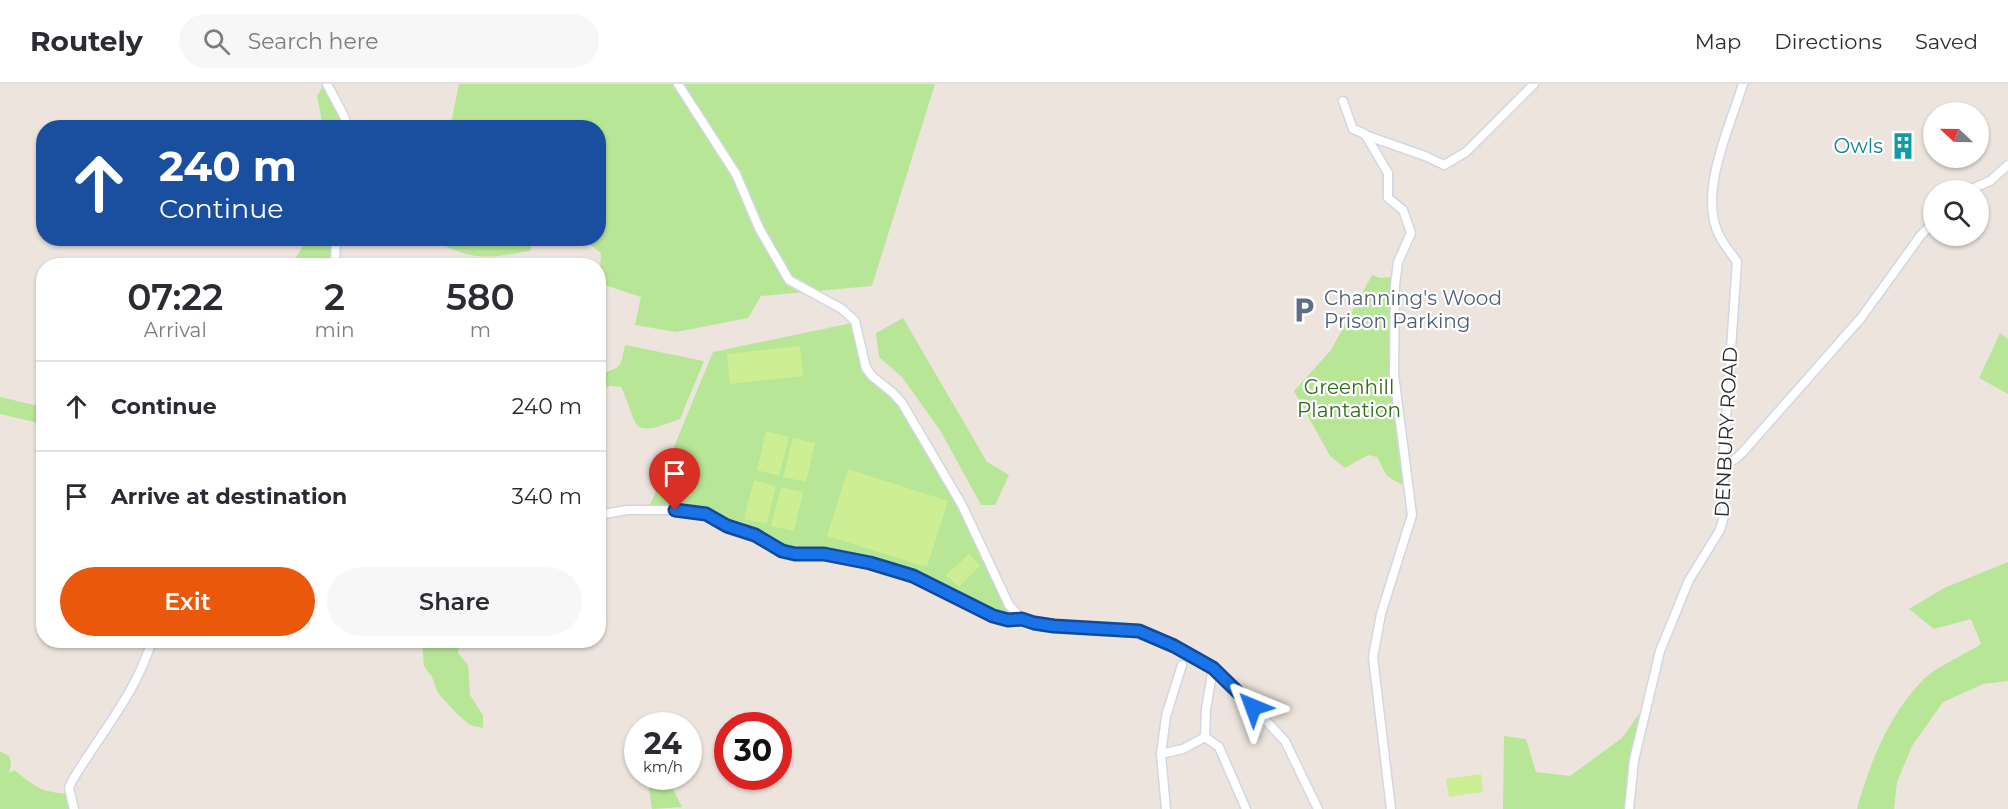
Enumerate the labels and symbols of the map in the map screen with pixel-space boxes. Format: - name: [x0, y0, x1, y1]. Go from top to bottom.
- north arrow: [1923, 102, 1989, 168]
- building icon: Owls: [1888, 131, 1918, 161]
- place label: Owls: [1834, 134, 1883, 158]
- place label: Channing's Wood Prison Parking: [1324, 286, 1502, 333]
- parking icon: Channing's Wood Prison Parking: [1289, 295, 1319, 325]
- street label: DENBURY ROAD: [1710, 346, 1742, 518]
- park label: Greenhill Plantation: [1297, 375, 1401, 422]
- pin: [649, 448, 700, 510]
- position arrow: [1221, 675, 1285, 739]
- speed limit sign: 30: [714, 712, 792, 790]

